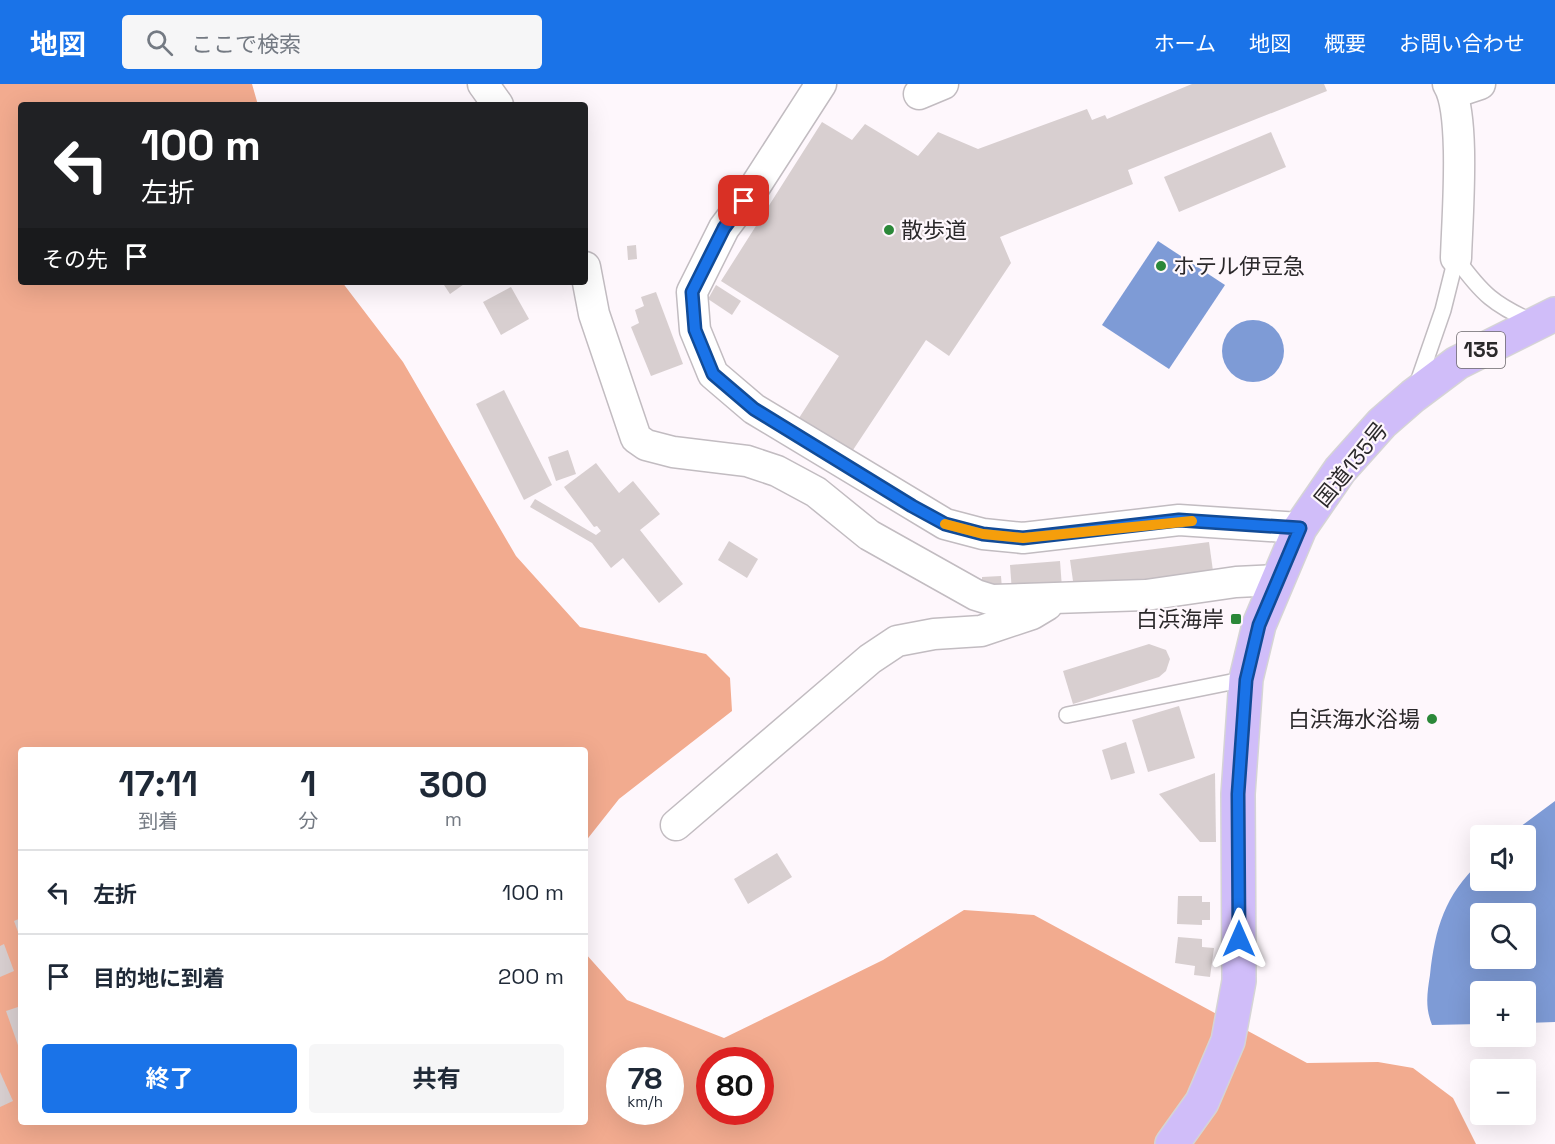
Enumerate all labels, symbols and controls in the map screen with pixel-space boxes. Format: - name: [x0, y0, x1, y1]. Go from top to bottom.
- search box: [122, 15, 542, 69]
- text: 地図: [30, 26, 86, 62]
- icon: search: [143, 26, 176, 59]
- text: ここで検索: [191, 30, 301, 58]
- text: ホーム: [1154, 30, 1216, 57]
- text: 地図: [1249, 30, 1291, 57]
- text: 概要: [1324, 30, 1366, 57]
- text: お問い合わせ: [1399, 30, 1525, 57]
- text: 100 m: [141, 119, 261, 172]
- icon: left: [42, 126, 120, 204]
- text: 左折: [141, 175, 195, 210]
- pin: [718, 175, 769, 226]
- icon: arrive: [727, 184, 760, 217]
- place label: 散歩道: [901, 216, 967, 244]
- marker: 散歩道: [882, 223, 896, 237]
- icon: arrive: [120, 240, 153, 273]
- text: その先: [42, 245, 108, 273]
- place label: ホテル伊豆急: [1173, 252, 1305, 280]
- marker: ホテル伊豆急: [1154, 259, 1168, 273]
- road number: 135: [1457, 332, 1505, 368]
- street label: 国道135号: [1308, 416, 1394, 512]
- place label: 白浜海岸: [1136, 605, 1224, 633]
- marker: 白浜海岸: [1229, 612, 1243, 626]
- place label: 白浜海水浴場: [1288, 705, 1420, 733]
- marker: 白浜海水浴場: [1425, 712, 1439, 726]
- text: 17:11: [118, 761, 198, 807]
- text: 1: [300, 761, 317, 807]
- text: 300: [419, 762, 488, 808]
- text: m: [445, 806, 462, 832]
- text: 到着: [138, 808, 178, 834]
- text: 分: [298, 808, 318, 834]
- map controls: [1470, 825, 1536, 1125]
- button: sound: [1470, 825, 1536, 891]
- icon: left: [42, 876, 75, 909]
- text: 100 m: [502, 878, 564, 906]
- text: 左折: [93, 880, 137, 908]
- button: search: [1470, 903, 1536, 969]
- position arrow: [1207, 907, 1271, 971]
- icon: arrive: [42, 960, 75, 993]
- text: 200 m: [498, 962, 564, 990]
- text: 目的地に到着: [93, 964, 225, 992]
- button: +: [1470, 981, 1536, 1047]
- button: 終了: [42, 1044, 297, 1113]
- button: 共有: [309, 1044, 564, 1113]
- speed limit sign: 80: [696, 1047, 774, 1125]
- text: 78: [628, 1059, 662, 1098]
- button: −: [1470, 1059, 1536, 1125]
- text: km/h: [627, 1092, 663, 1111]

